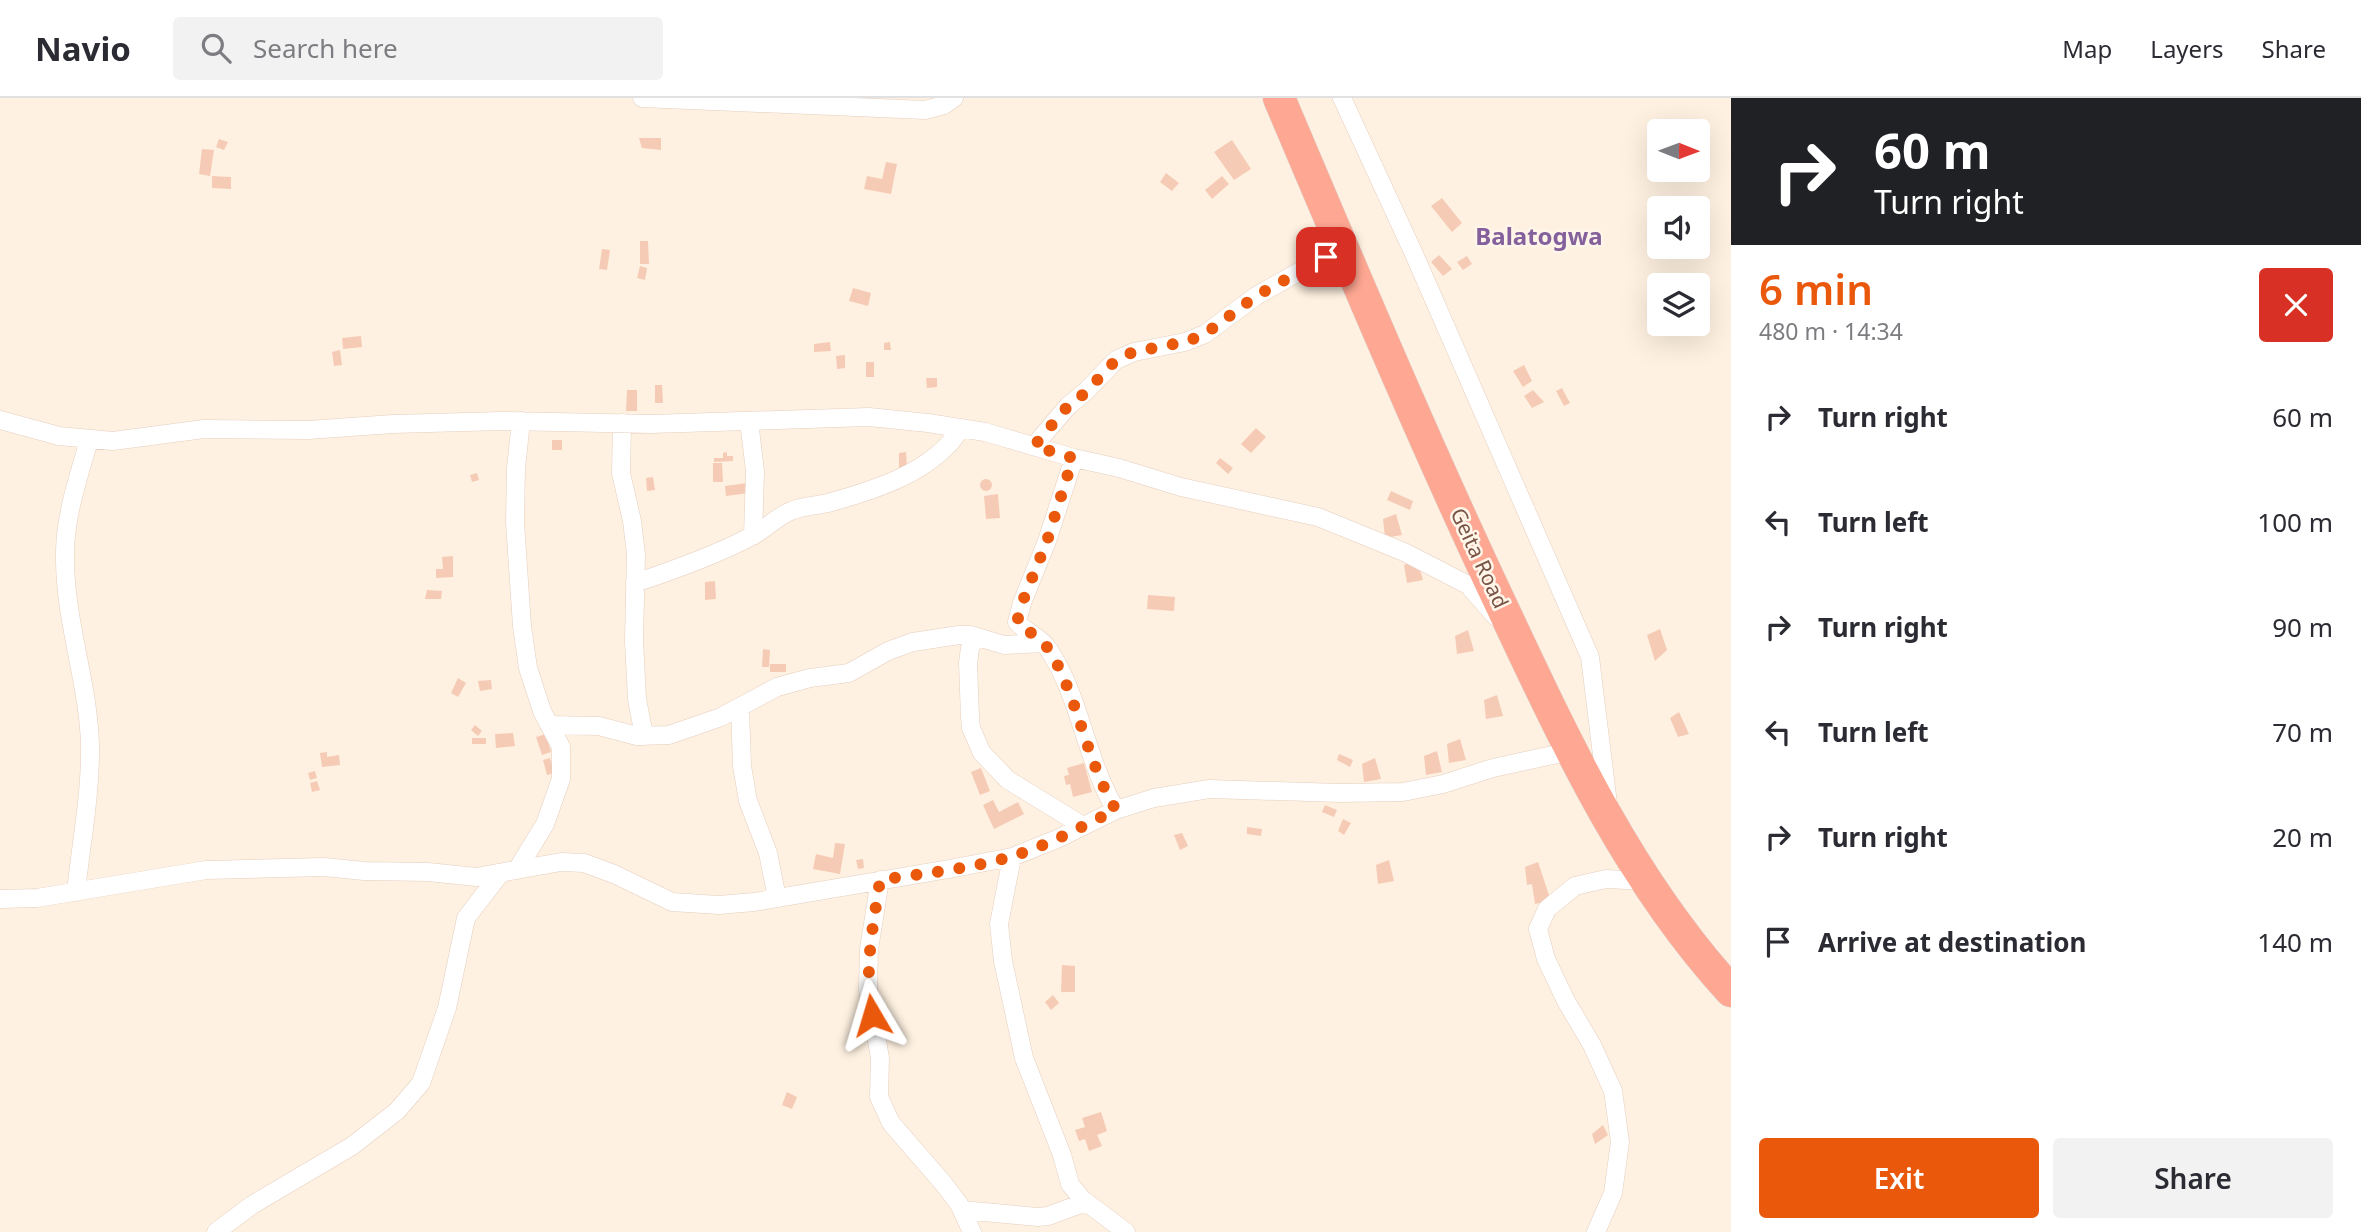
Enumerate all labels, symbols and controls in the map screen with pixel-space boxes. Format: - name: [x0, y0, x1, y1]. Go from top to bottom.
- search box: [173, 17, 663, 80]
- text: Navio: [35, 26, 131, 71]
- icon: search: [197, 29, 235, 67]
- text: Search here: [253, 30, 398, 66]
- text: Map: [2062, 32, 2112, 65]
- text: Layers: [2150, 32, 2224, 65]
- text: Share: [2262, 32, 2326, 65]
- text: 60 m: [1874, 117, 1991, 183]
- north arrow: [1647, 119, 1710, 182]
- map controls: [1647, 119, 1710, 336]
- icon: right: [1759, 126, 1850, 217]
- text: Turn right: [1874, 180, 2024, 223]
- button: sound: [1647, 196, 1710, 259]
- district label: Balatogwa: [1475, 219, 1603, 252]
- pin: [1296, 227, 1356, 287]
- icon: arrive: [1307, 238, 1345, 276]
- text: 6 min: [1759, 260, 1873, 317]
- button: close: [2259, 268, 2333, 342]
- button: layers: [1647, 273, 1710, 336]
- text: 480 m · 14:34: [1759, 315, 1903, 347]
- icon: right: [1759, 398, 1797, 436]
- text: Turn right: [1818, 399, 1948, 435]
- text: 60 m: [2272, 399, 2333, 435]
- street label: Geita Road: [1445, 503, 1515, 613]
- icon: left: [1759, 503, 1797, 541]
- text: Turn left: [1818, 504, 1929, 540]
- text: 100 m: [2257, 504, 2333, 540]
- icon: right: [1759, 608, 1797, 646]
- text: Turn right: [1818, 609, 1948, 645]
- text: 90 m: [2272, 609, 2333, 645]
- icon: left: [1759, 713, 1797, 751]
- text: Turn left: [1818, 714, 1929, 750]
- text: 70 m: [2272, 714, 2333, 750]
- icon: right: [1759, 818, 1797, 856]
- text: Turn right: [1818, 819, 1948, 855]
- text: 20 m: [2272, 819, 2333, 855]
- icon: arrive: [1759, 923, 1797, 961]
- text: Arrive at destination: [1818, 924, 2087, 960]
- text: 140 m: [2257, 924, 2333, 960]
- position arrow: [835, 978, 909, 1052]
- button: Exit: [1759, 1138, 2039, 1218]
- button: Share: [2053, 1138, 2333, 1218]

